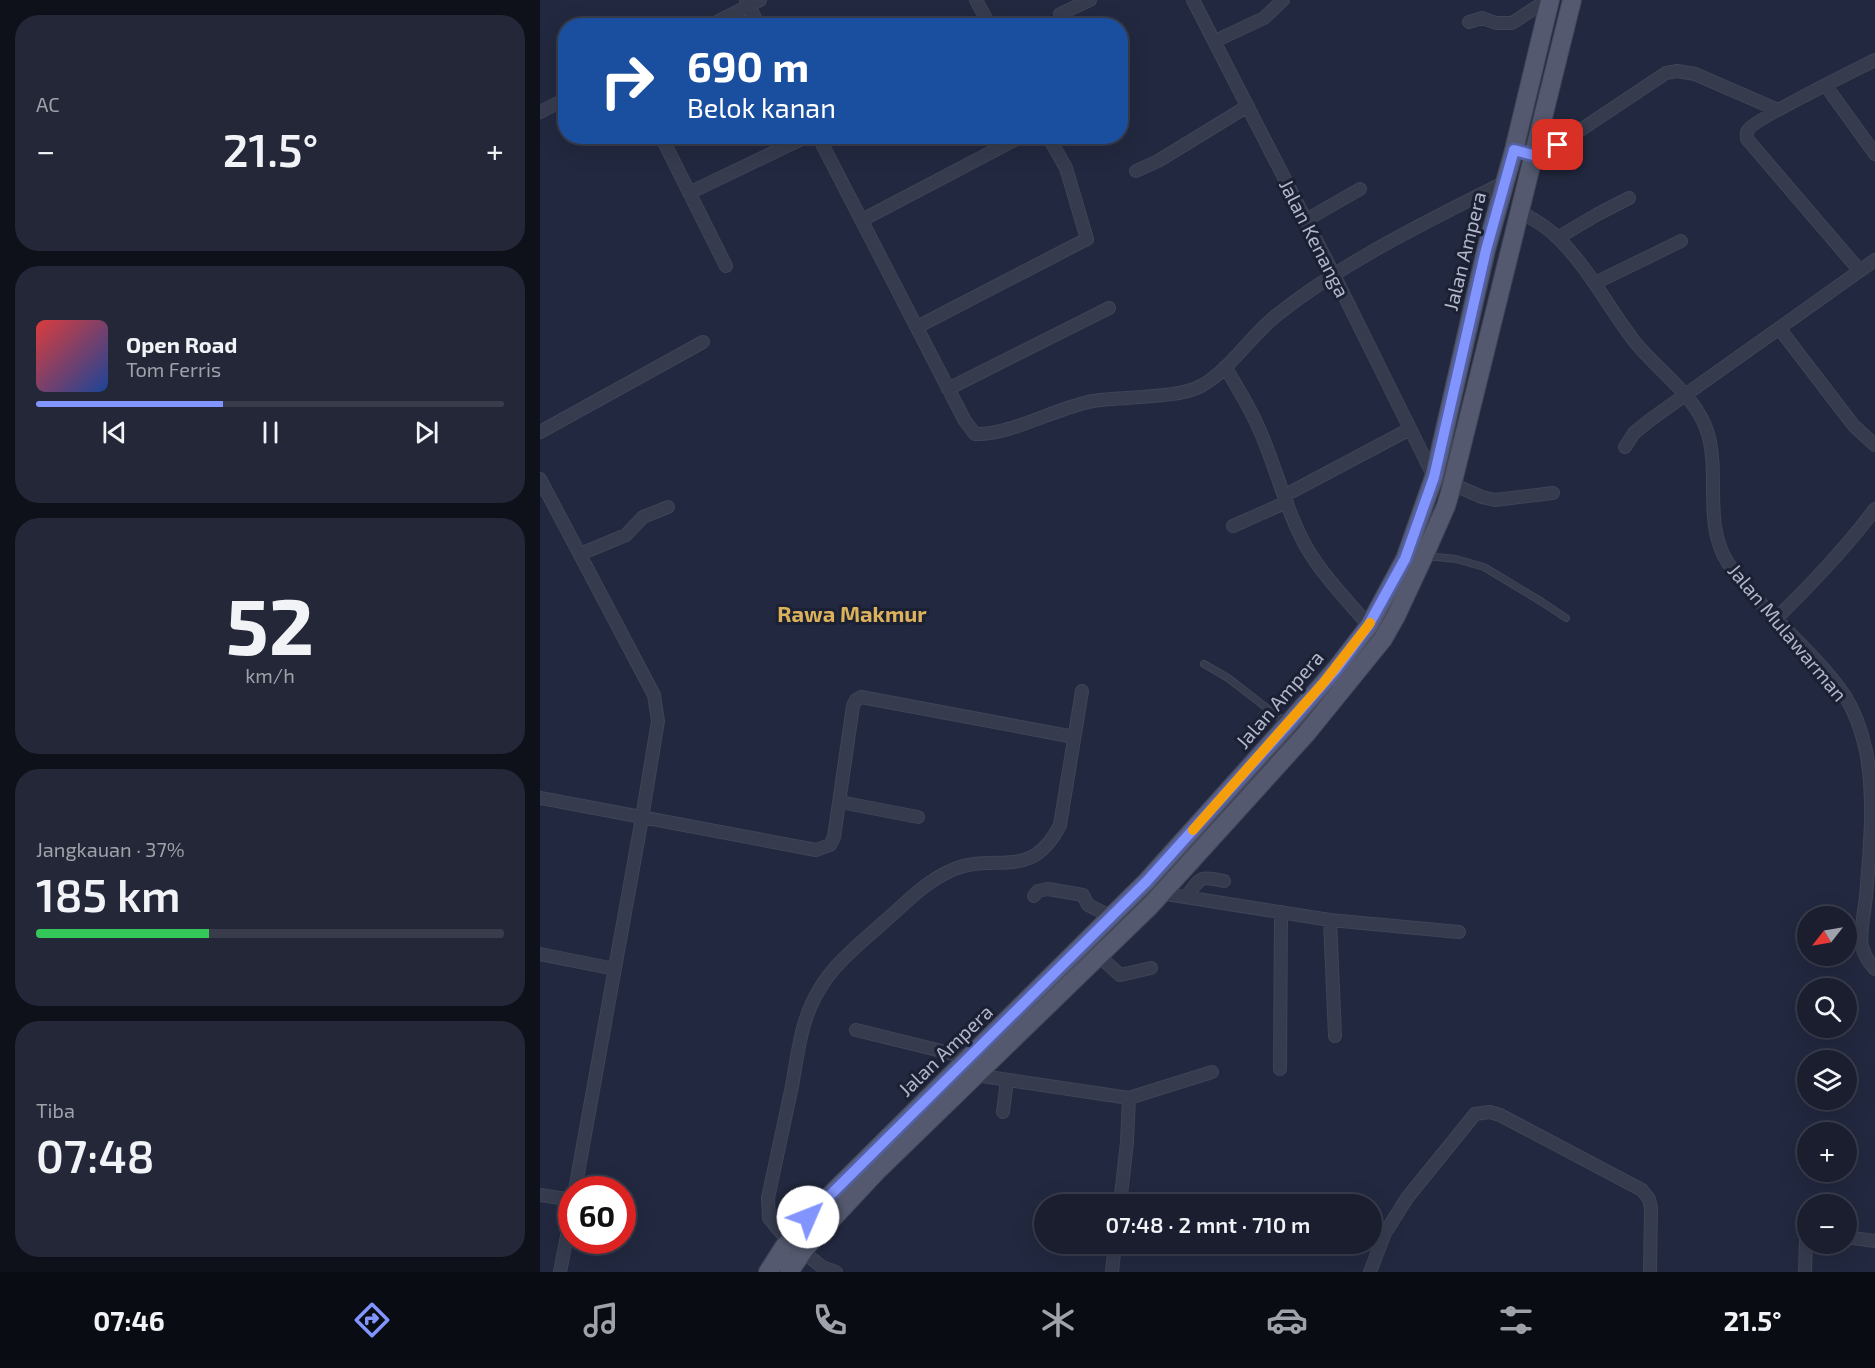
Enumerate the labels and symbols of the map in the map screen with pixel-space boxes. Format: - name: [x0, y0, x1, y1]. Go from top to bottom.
- pin: [1532, 119, 1583, 170]
- street label: Jalan Kenanga: [1275, 175, 1355, 301]
- street label: Jalan Ampera: [1438, 189, 1490, 313]
- street label: Jalan Mulawarman: [1723, 558, 1853, 706]
- district label: Rawa Makmur: [777, 600, 927, 626]
- street label: Jalan Ampera: [1230, 645, 1328, 753]
- north arrow: [1797, 906, 1857, 966]
- street label: Jalan Ampera: [893, 999, 997, 1101]
- speed limit sign: 60: [558, 1176, 636, 1254]
- position arrow: [776, 1185, 840, 1249]

